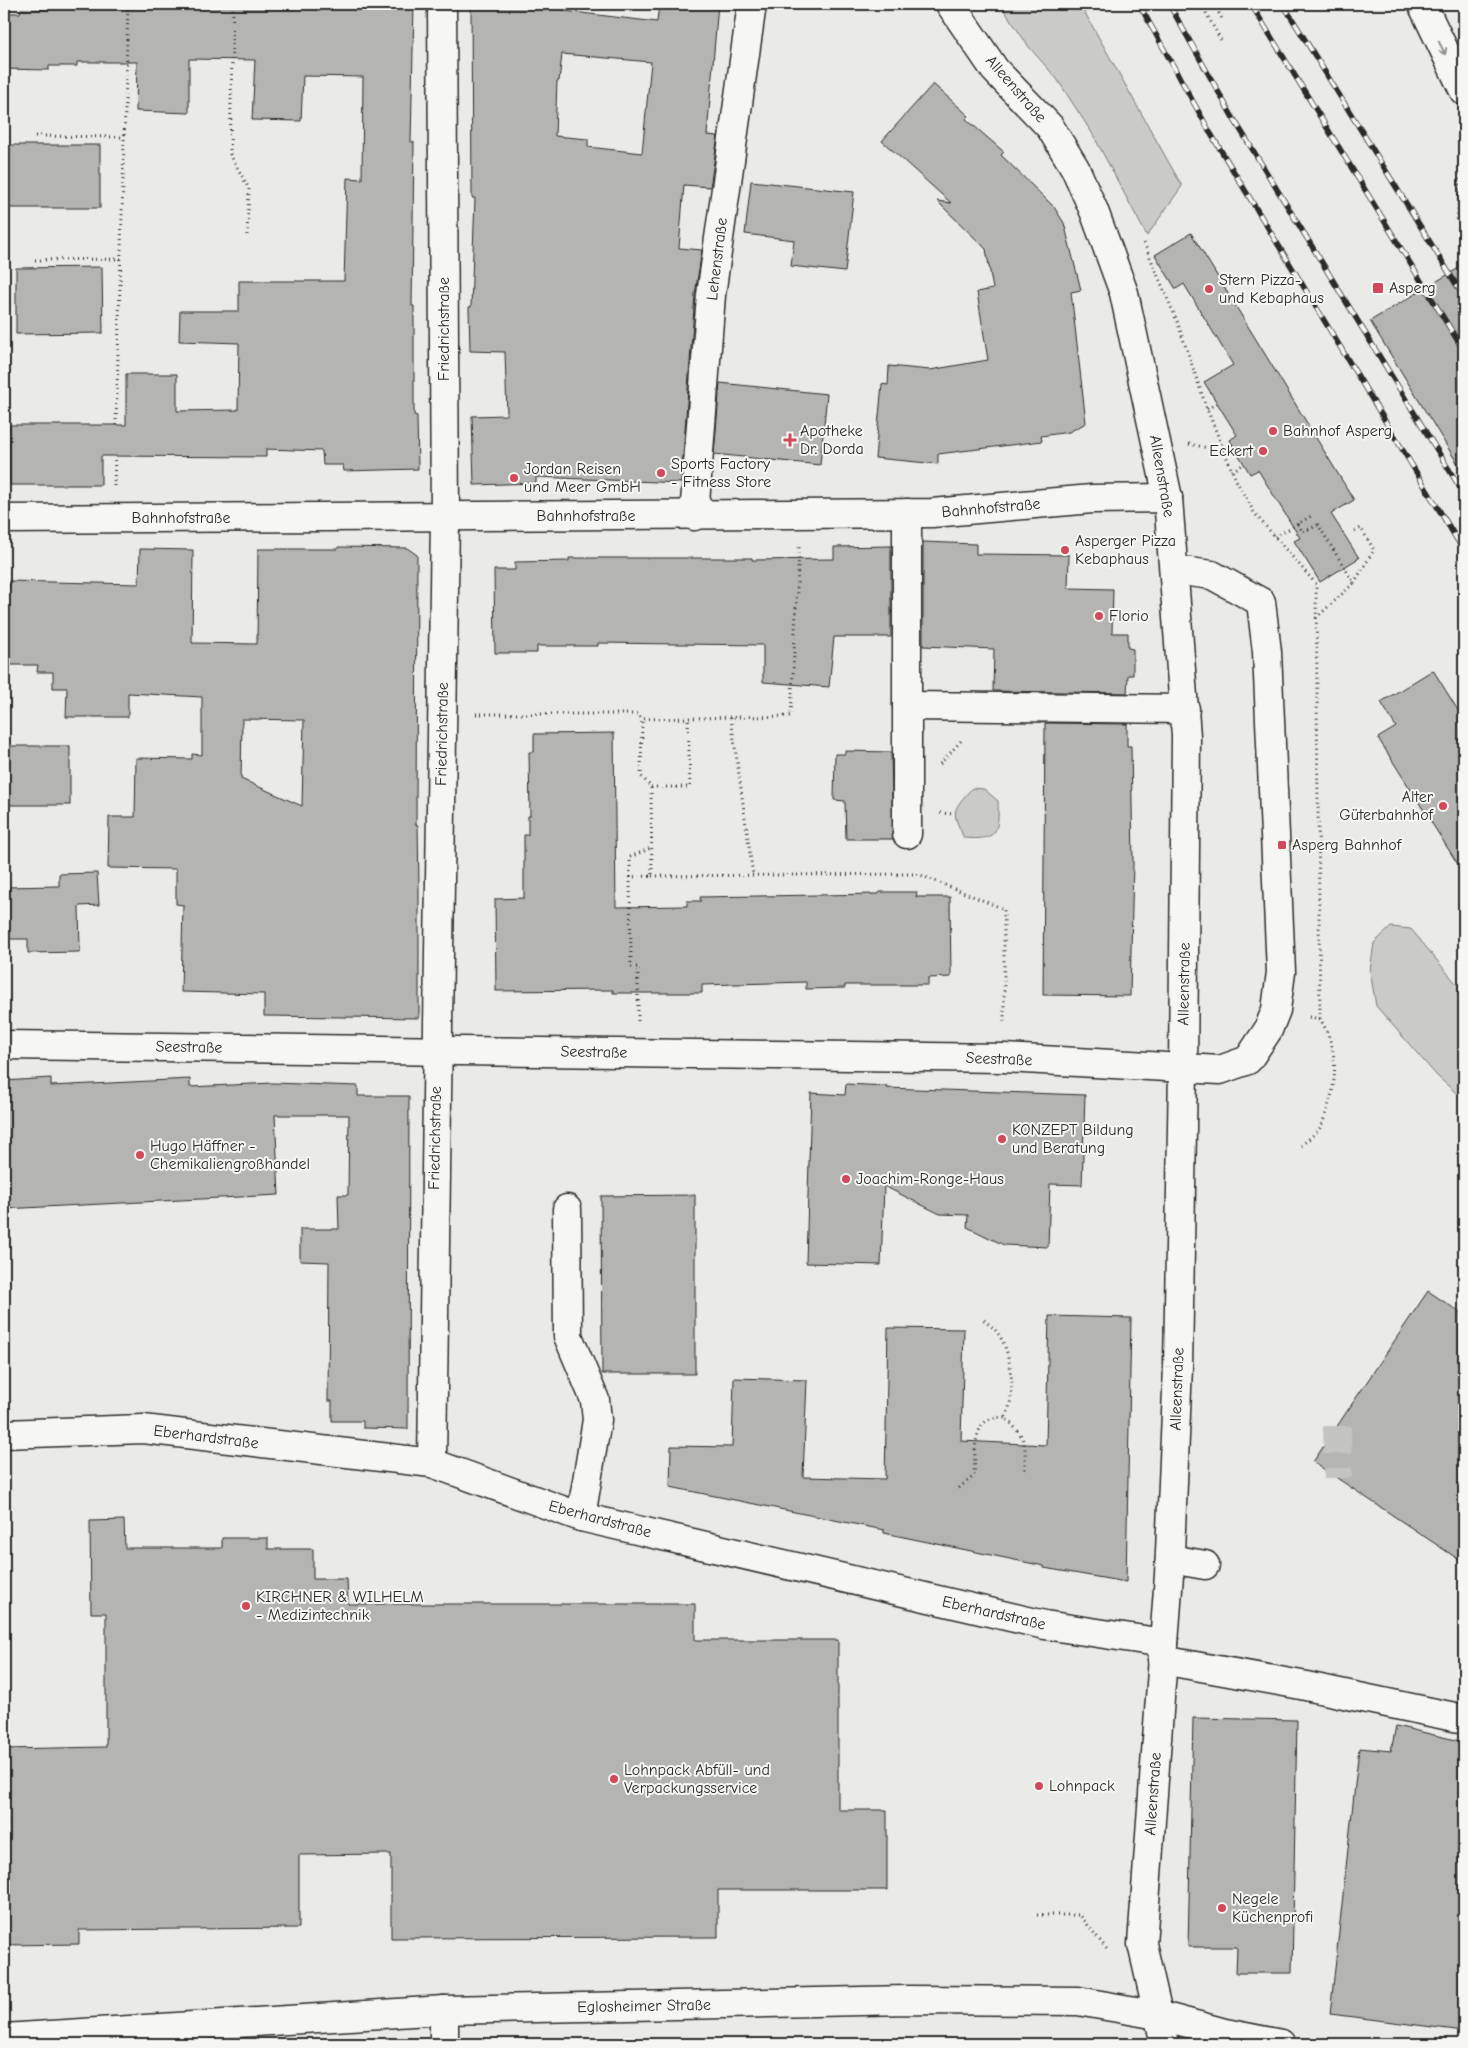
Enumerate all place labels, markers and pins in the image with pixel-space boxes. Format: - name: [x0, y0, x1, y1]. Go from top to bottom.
- place label: Stern Pizza- und Kebaphaus: [1219, 271, 1324, 307]
- place label: Asperg: [1389, 279, 1436, 297]
- marker: Asperg: [1371, 281, 1385, 295]
- marker: Stern Pizza- und Kebaphaus: [1203, 283, 1215, 295]
- place label: Apotheke Dr. Dorda: [800, 422, 864, 458]
- place label: Bahnhof Asperg: [1283, 422, 1392, 440]
- marker: Bahnhof Asperg: [1267, 425, 1279, 437]
- marker: Apotheke Dr. Dorda: [784, 434, 796, 446]
- place label: Eckert: [1209, 442, 1253, 460]
- marker: Eckert: [1257, 445, 1269, 457]
- place label: Sports Factory - Fitness Store: [671, 455, 771, 491]
- place label: Jordan Reisen und Meer GmbH: [524, 460, 641, 496]
- marker: Sports Factory - Fitness Store: [655, 467, 667, 479]
- marker: Jordan Reisen und Meer GmbH: [508, 472, 520, 484]
- place label: Asperger Pizza Kebaphaus: [1075, 532, 1176, 568]
- marker: Asperger Pizza Kebaphaus: [1059, 544, 1071, 556]
- place label: Florio: [1109, 607, 1149, 625]
- marker: Florio: [1093, 610, 1105, 622]
- place label: Alter Güterbahnhof: [1339, 788, 1435, 824]
- marker: Alter Güterbahnhof: [1437, 800, 1449, 812]
- place label: Asperg Bahnhof: [1292, 836, 1403, 854]
- marker: Asperg Bahnhof: [1276, 839, 1288, 851]
- place label: KONZEPT Bildung und Beratung: [1012, 1121, 1134, 1157]
- marker: KONZEPT Bildung und Beratung: [996, 1133, 1008, 1145]
- place label: Hugo Häffner - Chemikaliengroßhandel: [150, 1137, 310, 1173]
- marker: Hugo Häffner - Chemikaliengroßhandel: [134, 1149, 146, 1161]
- place label: Joachim-Ronge-Haus: [856, 1170, 1004, 1188]
- marker: Joachim-Ronge-Haus: [840, 1173, 852, 1185]
- place label: KIRCHNER & WILHELM - Medizintechnik: [256, 1588, 424, 1624]
- marker: KIRCHNER & WILHELM - Medizintechnik: [240, 1600, 252, 1612]
- place label: Lohnpack Abfüll- und Verpackungsservice: [624, 1761, 770, 1797]
- marker: Lohnpack Abfüll- und Verpackungsservice: [608, 1773, 620, 1785]
- place label: Lohnpack: [1049, 1777, 1115, 1795]
- marker: Lohnpack: [1033, 1780, 1045, 1792]
- place label: Negele Küchenprofi: [1232, 1890, 1313, 1926]
- marker: Negele Küchenprofi: [1216, 1902, 1228, 1914]

